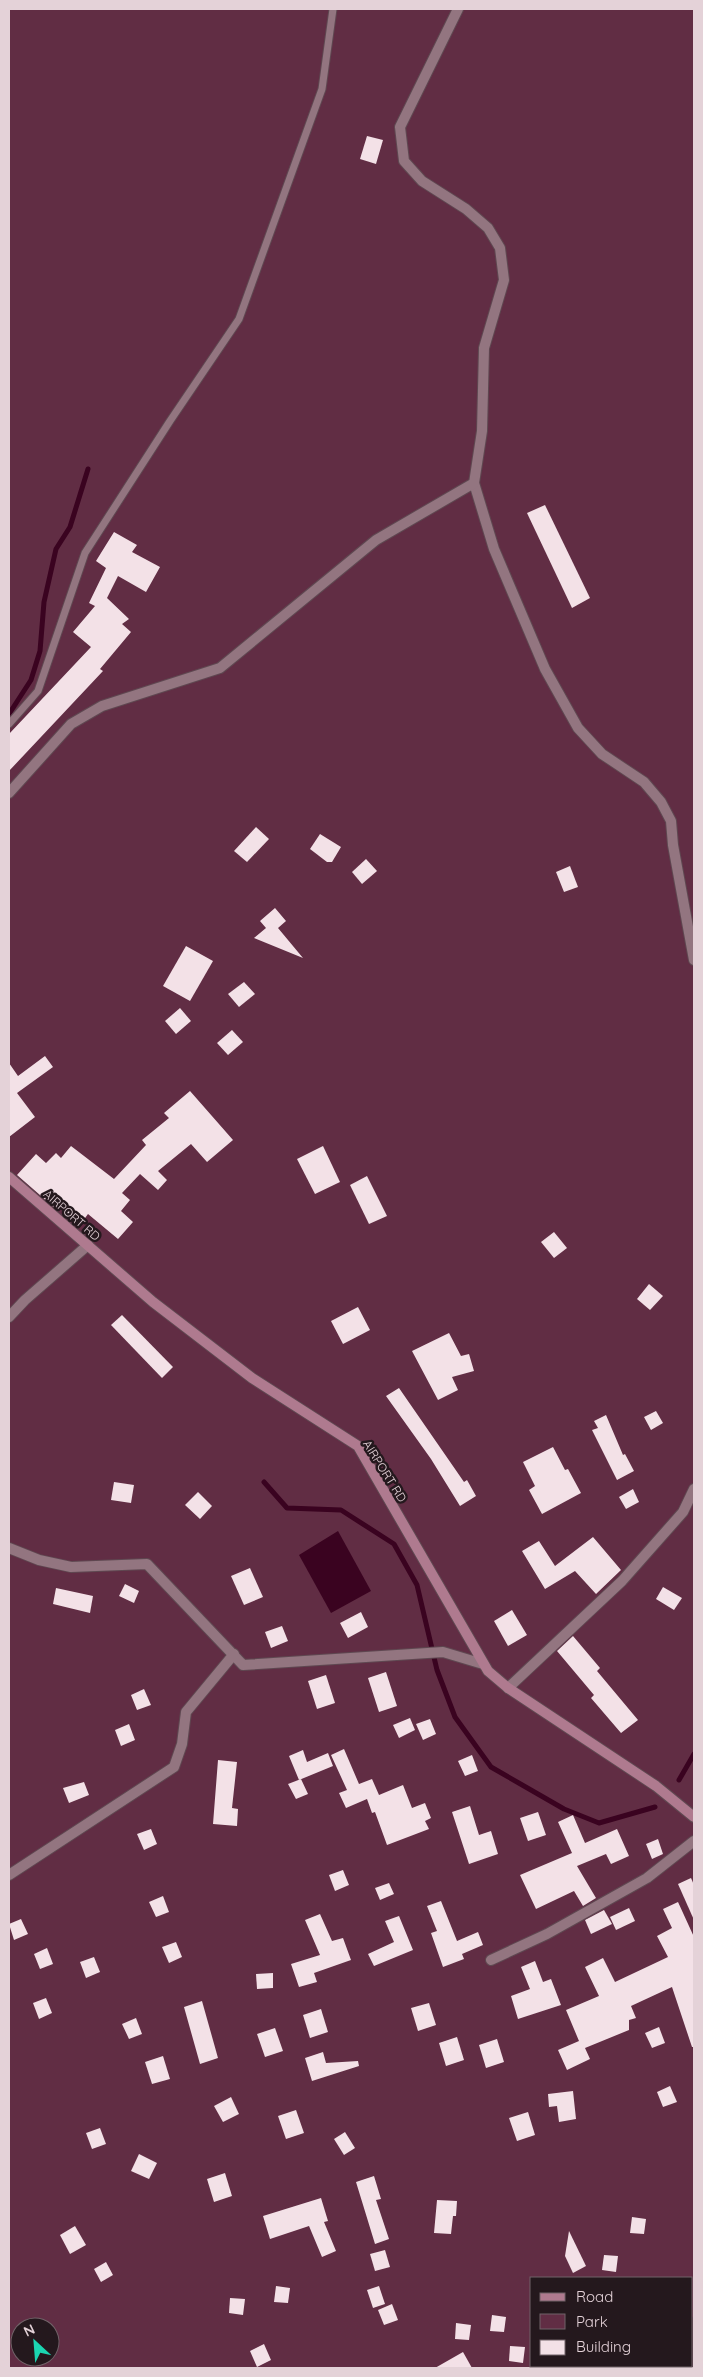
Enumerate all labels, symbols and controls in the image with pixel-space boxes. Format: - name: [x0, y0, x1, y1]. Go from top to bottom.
- street label: AIRPORT RD: [41, 1186, 104, 1244]
- street label: AIRPORT RD: [360, 1437, 410, 1505]
- legend: [530, 2277, 693, 2367]
- text: Road: [576, 2287, 613, 2306]
- text: Park: [576, 2312, 608, 2331]
- north arrow: [10, 2317, 60, 2367]
- text: N: [21, 2320, 38, 2341]
- text: Building: [576, 2337, 631, 2356]

